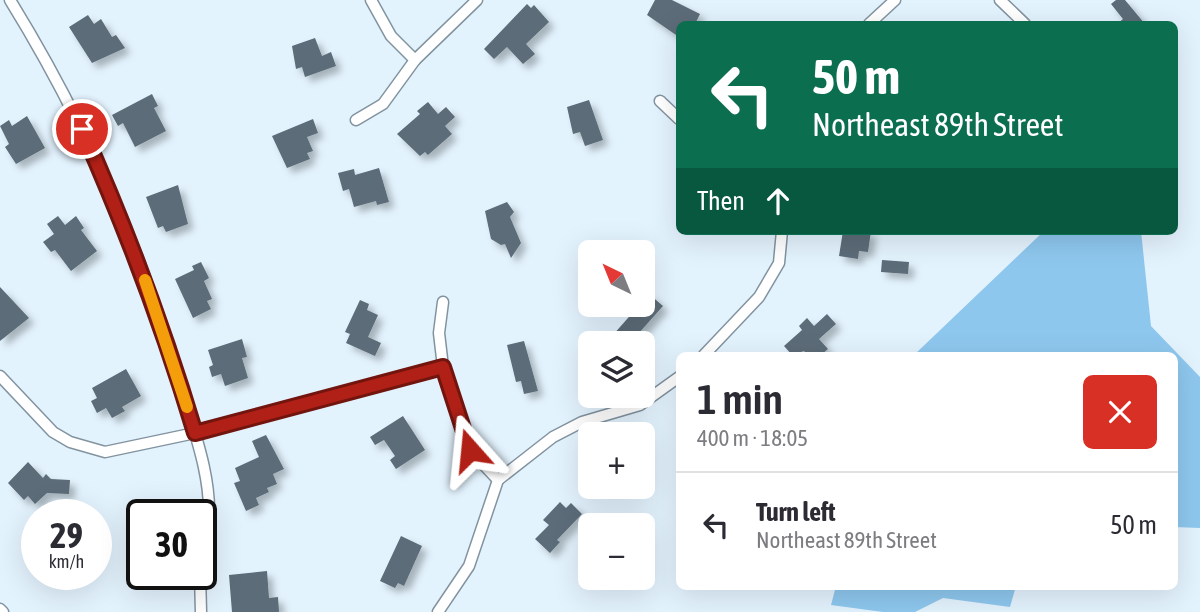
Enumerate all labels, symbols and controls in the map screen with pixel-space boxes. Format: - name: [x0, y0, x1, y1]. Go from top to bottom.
- text: 50 m: [812, 48, 900, 104]
- icon: left: [697, 49, 788, 140]
- pin: [52, 99, 112, 159]
- text: Northeast 89th Street: [812, 106, 1064, 143]
- icon: arrive: [63, 110, 101, 148]
- icon: ahead: [759, 182, 797, 220]
- text: Then: [697, 186, 745, 216]
- north arrow: [578, 240, 654, 317]
- map controls: [578, 240, 655, 590]
- button: layers: [578, 331, 655, 408]
- text: 1 min: [697, 375, 783, 423]
- button: close: [1083, 375, 1157, 449]
- position arrow: [433, 413, 507, 487]
- button: +: [578, 422, 655, 499]
- text: 400 m · 18:05: [697, 425, 808, 451]
- text: Turn left: [756, 497, 836, 527]
- speed limit sign: 30: [126, 499, 217, 590]
- icon: left: [697, 506, 735, 544]
- text: 50 m: [1110, 510, 1157, 540]
- button: −: [578, 513, 655, 590]
- text: 29: [50, 515, 83, 555]
- text: Northeast 89th Street: [756, 527, 937, 553]
- text: km/h: [49, 551, 84, 572]

